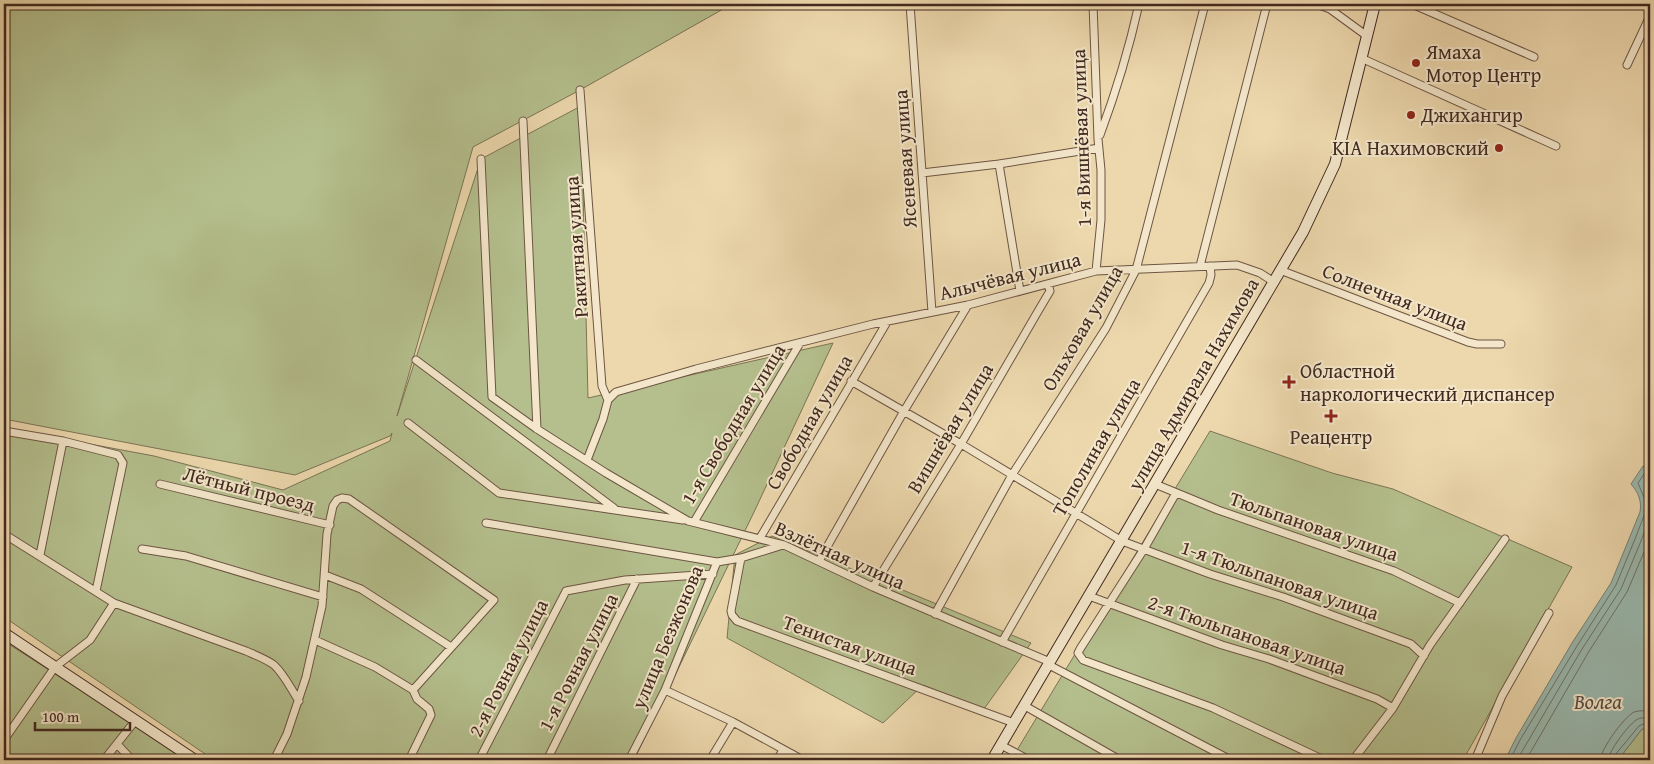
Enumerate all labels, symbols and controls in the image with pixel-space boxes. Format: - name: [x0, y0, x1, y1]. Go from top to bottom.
- place label: Ямаха Мотор Центр: [1425, 37, 1542, 89]
- street label: 1-я Вишнёвая улица: [1063, 48, 1098, 228]
- marker: Ямаха Мотор Центр: [1410, 57, 1422, 69]
- street label: Ясеневая улица: [885, 88, 924, 230]
- place label: Джихангир: [1420, 100, 1523, 129]
- marker: Джихангир: [1405, 109, 1417, 121]
- place label: KIA Нахимовский: [1332, 133, 1489, 162]
- marker: KIA Нахимовский: [1493, 142, 1505, 154]
- street label: Ракитная улица: [556, 175, 595, 319]
- street label: Алычёвая улица: [936, 244, 1084, 307]
- street label: Солнечная улица: [1318, 256, 1472, 338]
- street label: Ольховая улица: [1034, 259, 1130, 396]
- street label: улица Адмирала Нахимова: [1119, 272, 1266, 496]
- street label: 1-я Свободная улица: [673, 338, 792, 510]
- street label: Свободная улица: [758, 348, 859, 495]
- place label: Областной наркологический диспансер: [1300, 356, 1555, 408]
- street label: Вишнёвая улица: [899, 357, 1000, 498]
- street label: Тополиная улица: [1044, 372, 1147, 521]
- marker: Областной наркологический диспансер: [1282, 375, 1296, 389]
- marker: Реацентр: [1324, 409, 1338, 423]
- place label: Реацентр: [1290, 422, 1372, 451]
- street label: Лётный проезд: [180, 458, 318, 519]
- street label: Тюльпановая улица: [1226, 483, 1403, 568]
- street label: Взлётная улица: [770, 513, 910, 596]
- street label: 1-я Тюльпановая улица: [1177, 532, 1383, 627]
- street label: улица Безжонова: [623, 560, 710, 714]
- street label: 1-я Ровная улица: [530, 587, 625, 736]
- street label: 2-я Тюльпановая улица: [1144, 587, 1350, 682]
- street label: 2-я Ровная улица: [460, 593, 555, 742]
- street label: Тенистая улица: [779, 607, 922, 682]
- water label: Волга: [1573, 686, 1622, 717]
- scale bar: [35, 699, 130, 731]
- text: 100 m: [42, 706, 80, 727]

